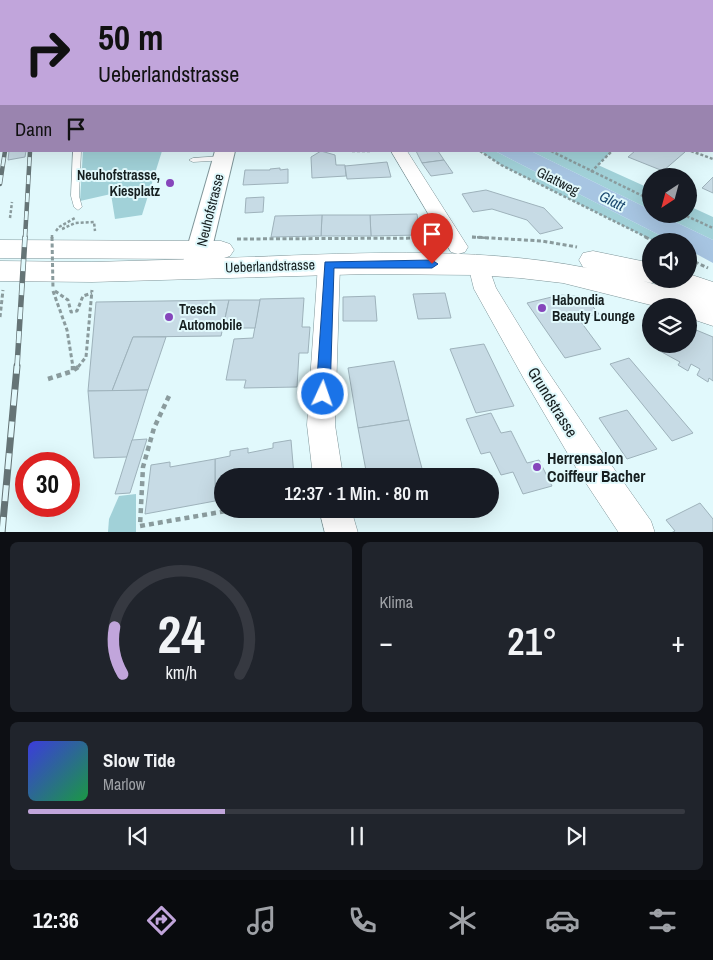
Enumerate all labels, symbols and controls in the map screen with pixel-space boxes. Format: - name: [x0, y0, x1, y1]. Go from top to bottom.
- text: 50 m: [98, 14, 163, 61]
- icon: right: [15, 20, 80, 85]
- text: Ueberlandstrasse: [98, 59, 239, 89]
- icon: arrive: [62, 115, 90, 143]
- text: Dann: [15, 116, 52, 142]
- street label: Glattweg: [534, 163, 583, 200]
- place label: Neuhofstrasse, Kiesplatz: [77, 166, 160, 200]
- north arrow: [642, 168, 698, 222]
- map controls: [642, 168, 697, 353]
- street label: Neuhofstrasse: [192, 172, 228, 248]
- marker: Neuhofstrasse, Kiesplatz: [164, 177, 176, 189]
- water label: Glatt: [596, 185, 629, 216]
- pin: [411, 213, 453, 264]
- icon: arrive: [418, 220, 446, 248]
- button: sound: [642, 233, 697, 288]
- street label: Ueberlandstrasse: [225, 255, 315, 277]
- place label: Habondia Beauty Lounge: [552, 291, 635, 325]
- button: layers: [642, 298, 697, 353]
- place label: Tresch Automobile: [179, 300, 242, 334]
- marker: Habondia Beauty Lounge: [536, 302, 548, 314]
- marker: Tresch Automobile: [163, 311, 175, 323]
- street label: Grundstrasse: [523, 363, 583, 441]
- position arrow: [296, 367, 348, 419]
- place label: Herrensalon Coiffeur Bacher: [547, 447, 646, 487]
- speed limit sign: 30: [15, 452, 80, 517]
- marker: Herrensalon Coiffeur Bacher: [531, 461, 543, 473]
- text: 12:37 · 1 Min. · 80 m: [284, 480, 429, 506]
- text: Klima: [380, 591, 413, 613]
- text: 24: [157, 599, 205, 669]
- text: 21°: [507, 616, 557, 667]
- text: −: [380, 623, 393, 661]
- text: +: [672, 623, 685, 661]
- text: km/h: [165, 661, 197, 685]
- text: Slow Tide: [103, 747, 175, 773]
- text: Marlow: [103, 773, 145, 795]
- icon: previous: [124, 822, 152, 850]
- icon: pause: [343, 822, 371, 850]
- icon: next: [562, 822, 590, 850]
- icon: directions: [144, 903, 179, 938]
- icon: music: [244, 903, 279, 938]
- icon: phone: [345, 903, 380, 938]
- icon: climate: [445, 903, 480, 938]
- icon: car: [545, 903, 580, 938]
- icon: filters: [645, 903, 680, 938]
- text: 12:36: [33, 905, 79, 935]

